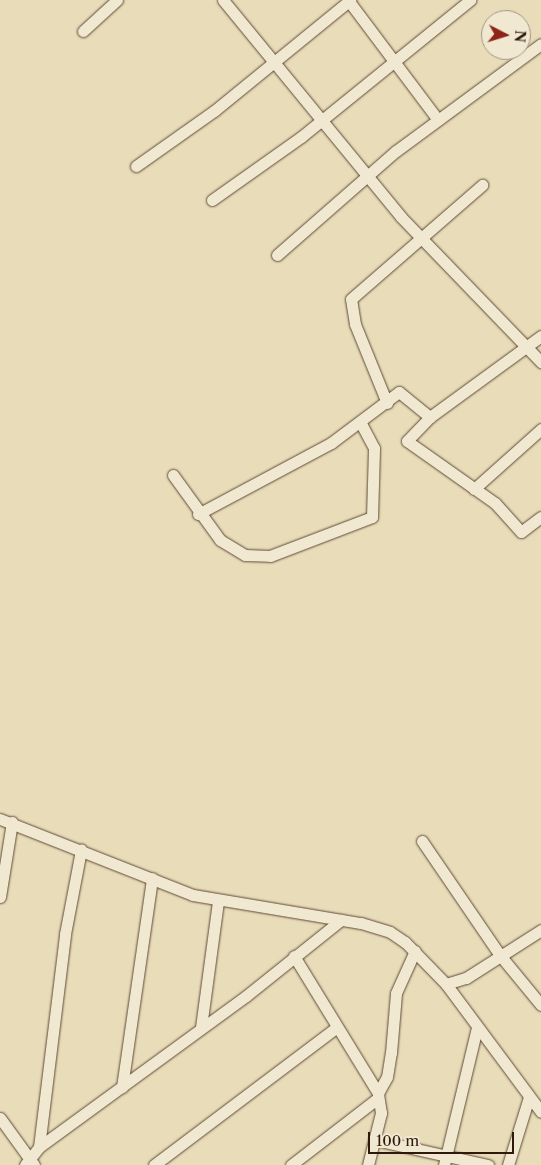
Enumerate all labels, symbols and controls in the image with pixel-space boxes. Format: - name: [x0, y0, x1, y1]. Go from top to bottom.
- north arrow: [481, 10, 531, 60]
- text: N: [510, 29, 529, 43]
- scale bar: [371, 1122, 517, 1154]
- text: 100 m: [376, 1131, 419, 1150]

